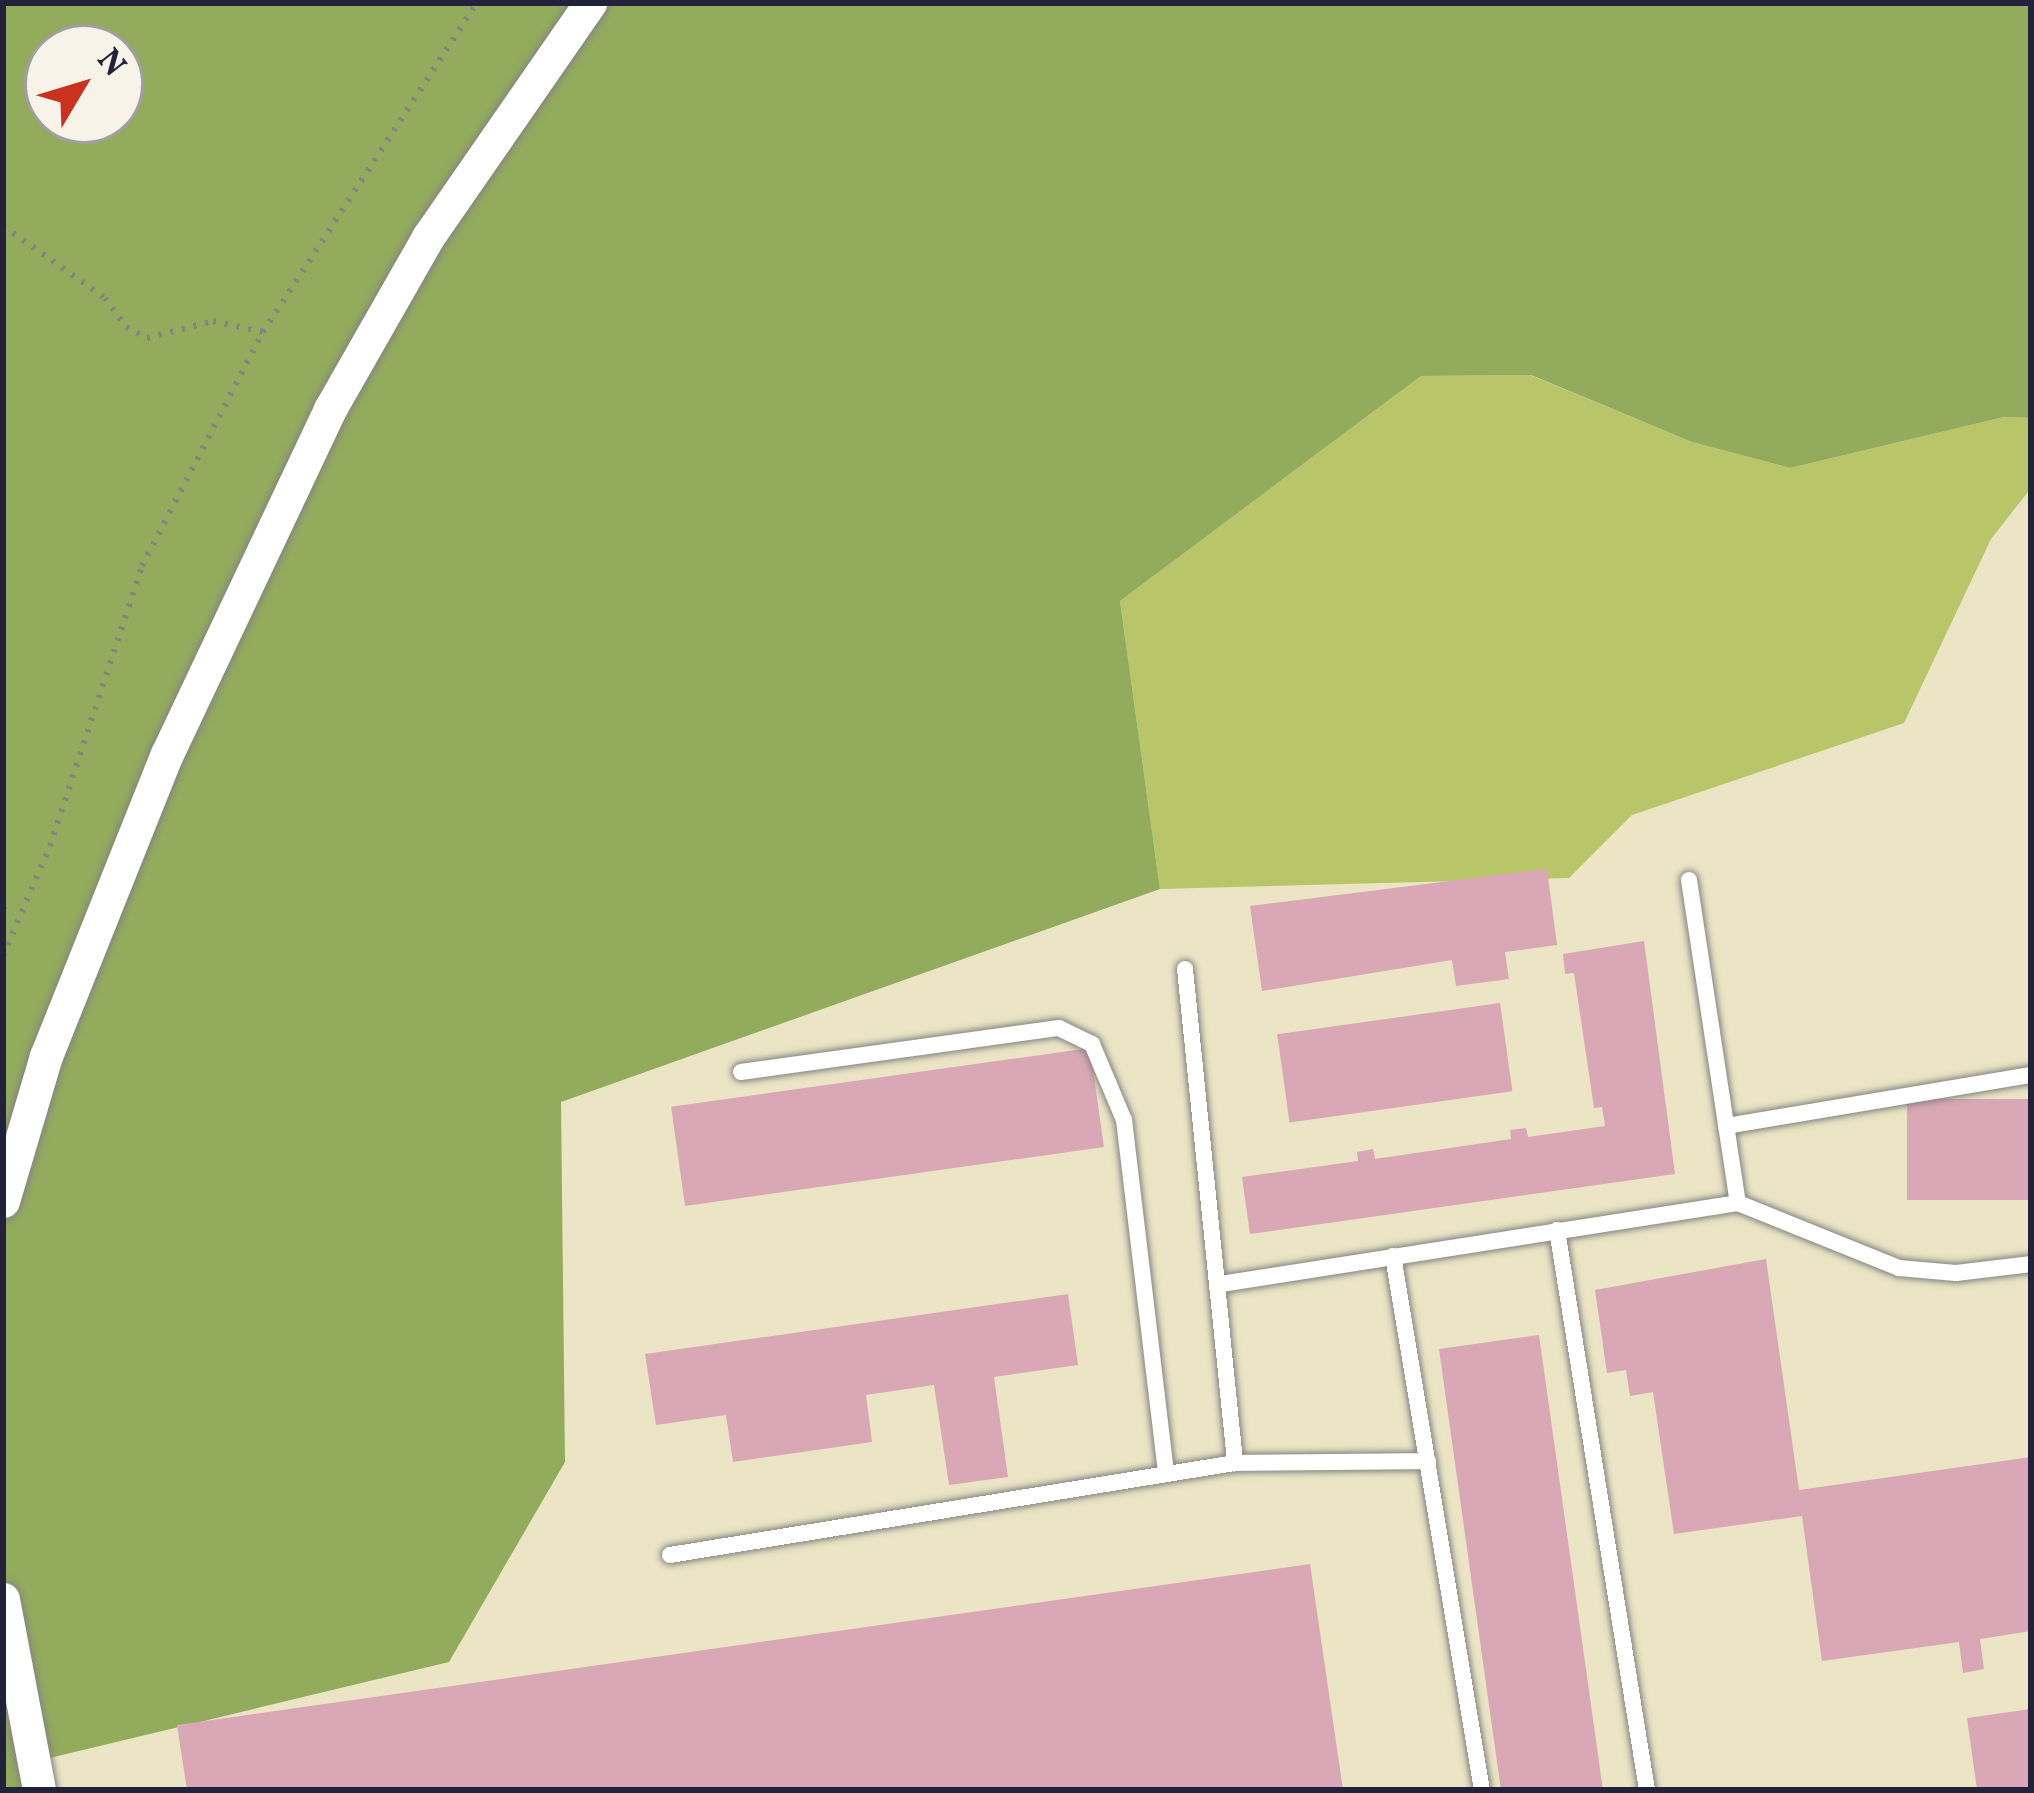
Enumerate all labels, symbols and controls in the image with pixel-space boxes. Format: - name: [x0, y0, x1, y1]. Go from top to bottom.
- north arrow: [24, 24, 144, 144]
- text: N: [85, 40, 136, 87]

